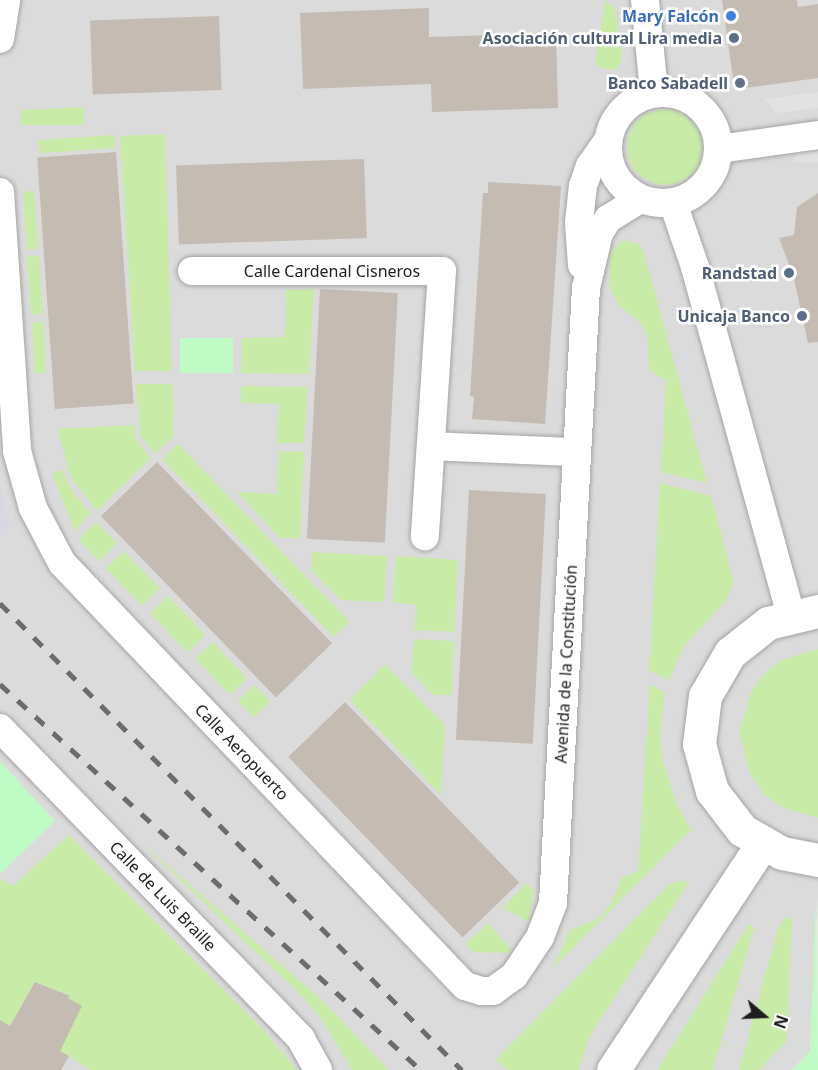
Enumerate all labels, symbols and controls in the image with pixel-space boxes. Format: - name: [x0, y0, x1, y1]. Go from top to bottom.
- place label: Mary Falcón: [622, 6, 719, 26]
- marker: Mary Falcón: [724, 9, 738, 23]
- place label: Asociación cultural Lira media: [483, 28, 722, 48]
- marker: Asociación cultural Lira media: [727, 31, 741, 45]
- place label: Banco Sabadell: [608, 73, 728, 93]
- marker: Banco Sabadell: [733, 76, 747, 90]
- street label: Calle Cardenal Cisneros: [244, 261, 420, 281]
- place label: Randstad: [702, 263, 777, 283]
- marker: Randstad: [782, 266, 796, 280]
- place label: Unicaja Banco: [677, 306, 790, 326]
- marker: Unicaja Banco: [795, 309, 809, 323]
- street label: Avenida de la Constitución: [551, 564, 581, 764]
- street label: Calle Aeropuerto: [191, 700, 293, 804]
- street label: Calle de Luis Braille: [106, 837, 220, 955]
- north arrow: [734, 986, 794, 1046]
- text: N: [769, 1012, 794, 1032]

